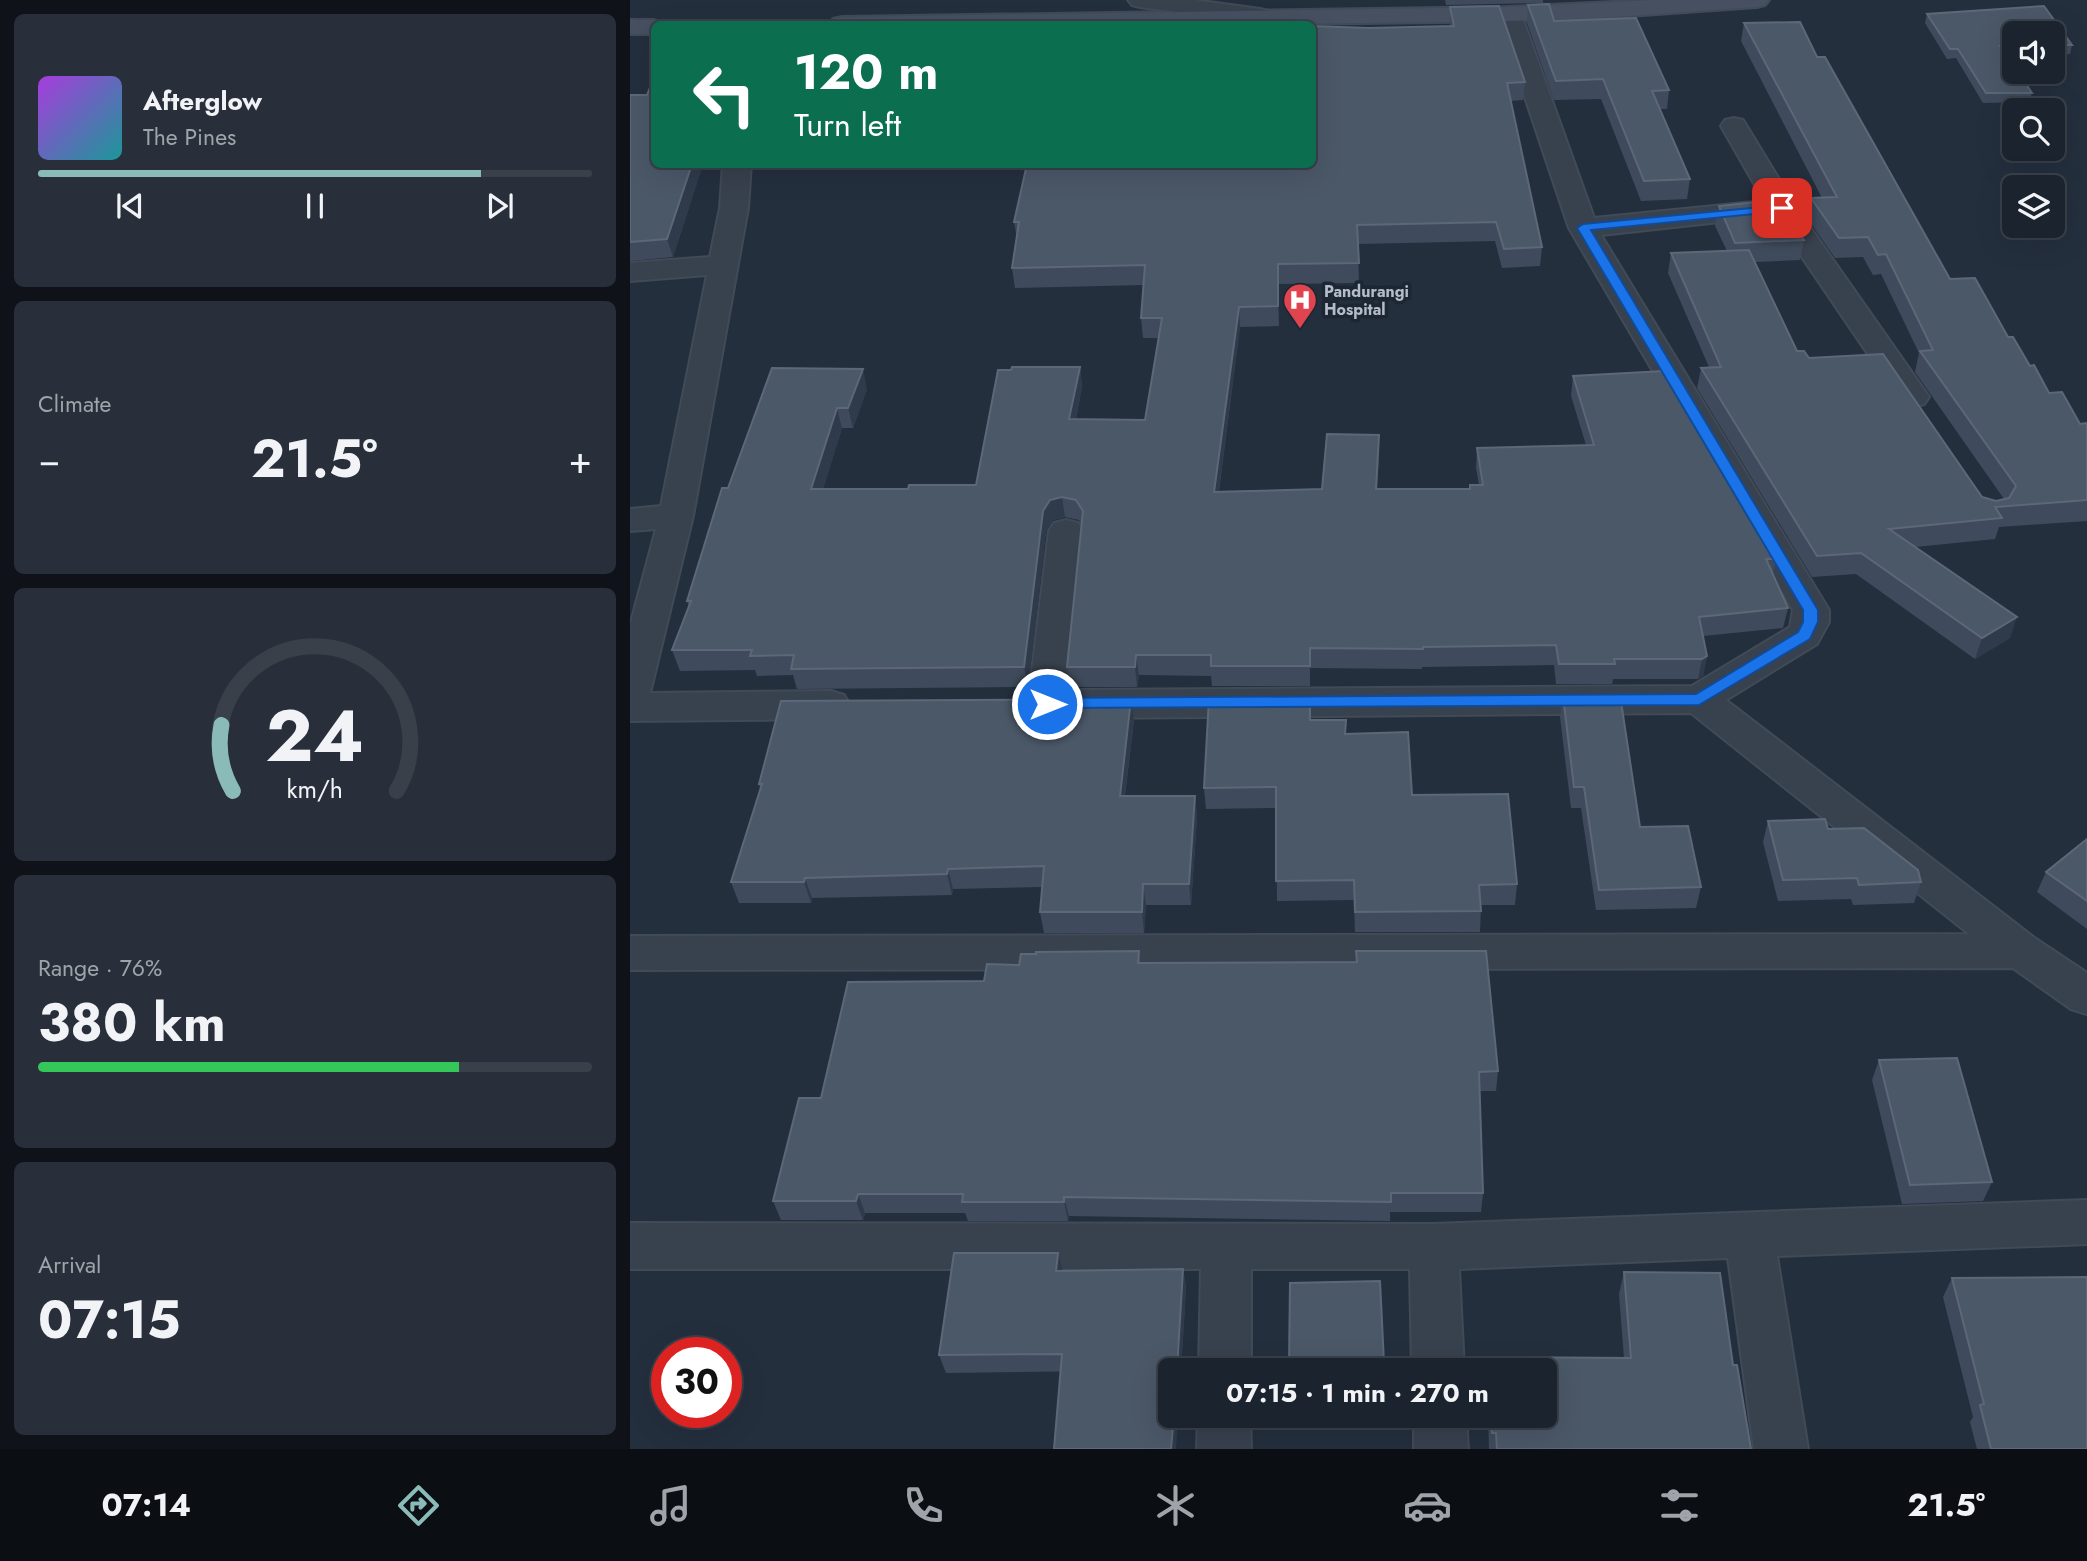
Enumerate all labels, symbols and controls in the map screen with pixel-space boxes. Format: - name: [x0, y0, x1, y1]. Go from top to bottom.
- map controls: [2002, 21, 2065, 238]
- button: sound: [2002, 21, 2065, 84]
- text: 120 m: [794, 37, 938, 107]
- icon: left: [679, 49, 770, 140]
- text: Afterglow: [143, 82, 262, 120]
- button: search: [2002, 98, 2065, 161]
- text: Turn left: [794, 102, 901, 148]
- text: The Pines: [143, 120, 236, 154]
- button: layers: [2002, 175, 2065, 238]
- pin: [1752, 178, 1812, 238]
- icon: previous: [111, 187, 149, 225]
- icon: pause: [296, 187, 334, 225]
- icon: next: [481, 187, 519, 225]
- icon: arrive: [1763, 189, 1801, 227]
- place label: Pandurangi Hospital: [1324, 280, 1409, 321]
- hospital icon: Pandurangi Hospital: [1281, 281, 1319, 330]
- text: Climate: [38, 387, 111, 421]
- text: 21.5°: [251, 421, 378, 497]
- text: −: [38, 432, 60, 487]
- text: +: [569, 432, 592, 487]
- position arrow: [1010, 667, 1084, 741]
- text: 24: [266, 683, 364, 788]
- text: km/h: [287, 770, 343, 806]
- text: Range · 76%: [38, 951, 162, 985]
- text: 380 km: [38, 985, 226, 1061]
- text: Arrival: [38, 1248, 101, 1282]
- text: 07:15: [38, 1282, 181, 1358]
- speed limit sign: 30: [651, 1337, 742, 1428]
- text: 07:15 · 1 min · 270 m: [1226, 1374, 1489, 1412]
- icon: directions: [394, 1481, 443, 1530]
- icon: music: [646, 1481, 695, 1530]
- icon: phone: [899, 1481, 948, 1530]
- icon: climate: [1151, 1481, 1200, 1530]
- icon: car: [1403, 1481, 1452, 1530]
- icon: filters: [1655, 1481, 1704, 1530]
- text: 07:14: [102, 1482, 191, 1528]
- text: 21.5°: [1908, 1482, 1985, 1528]

